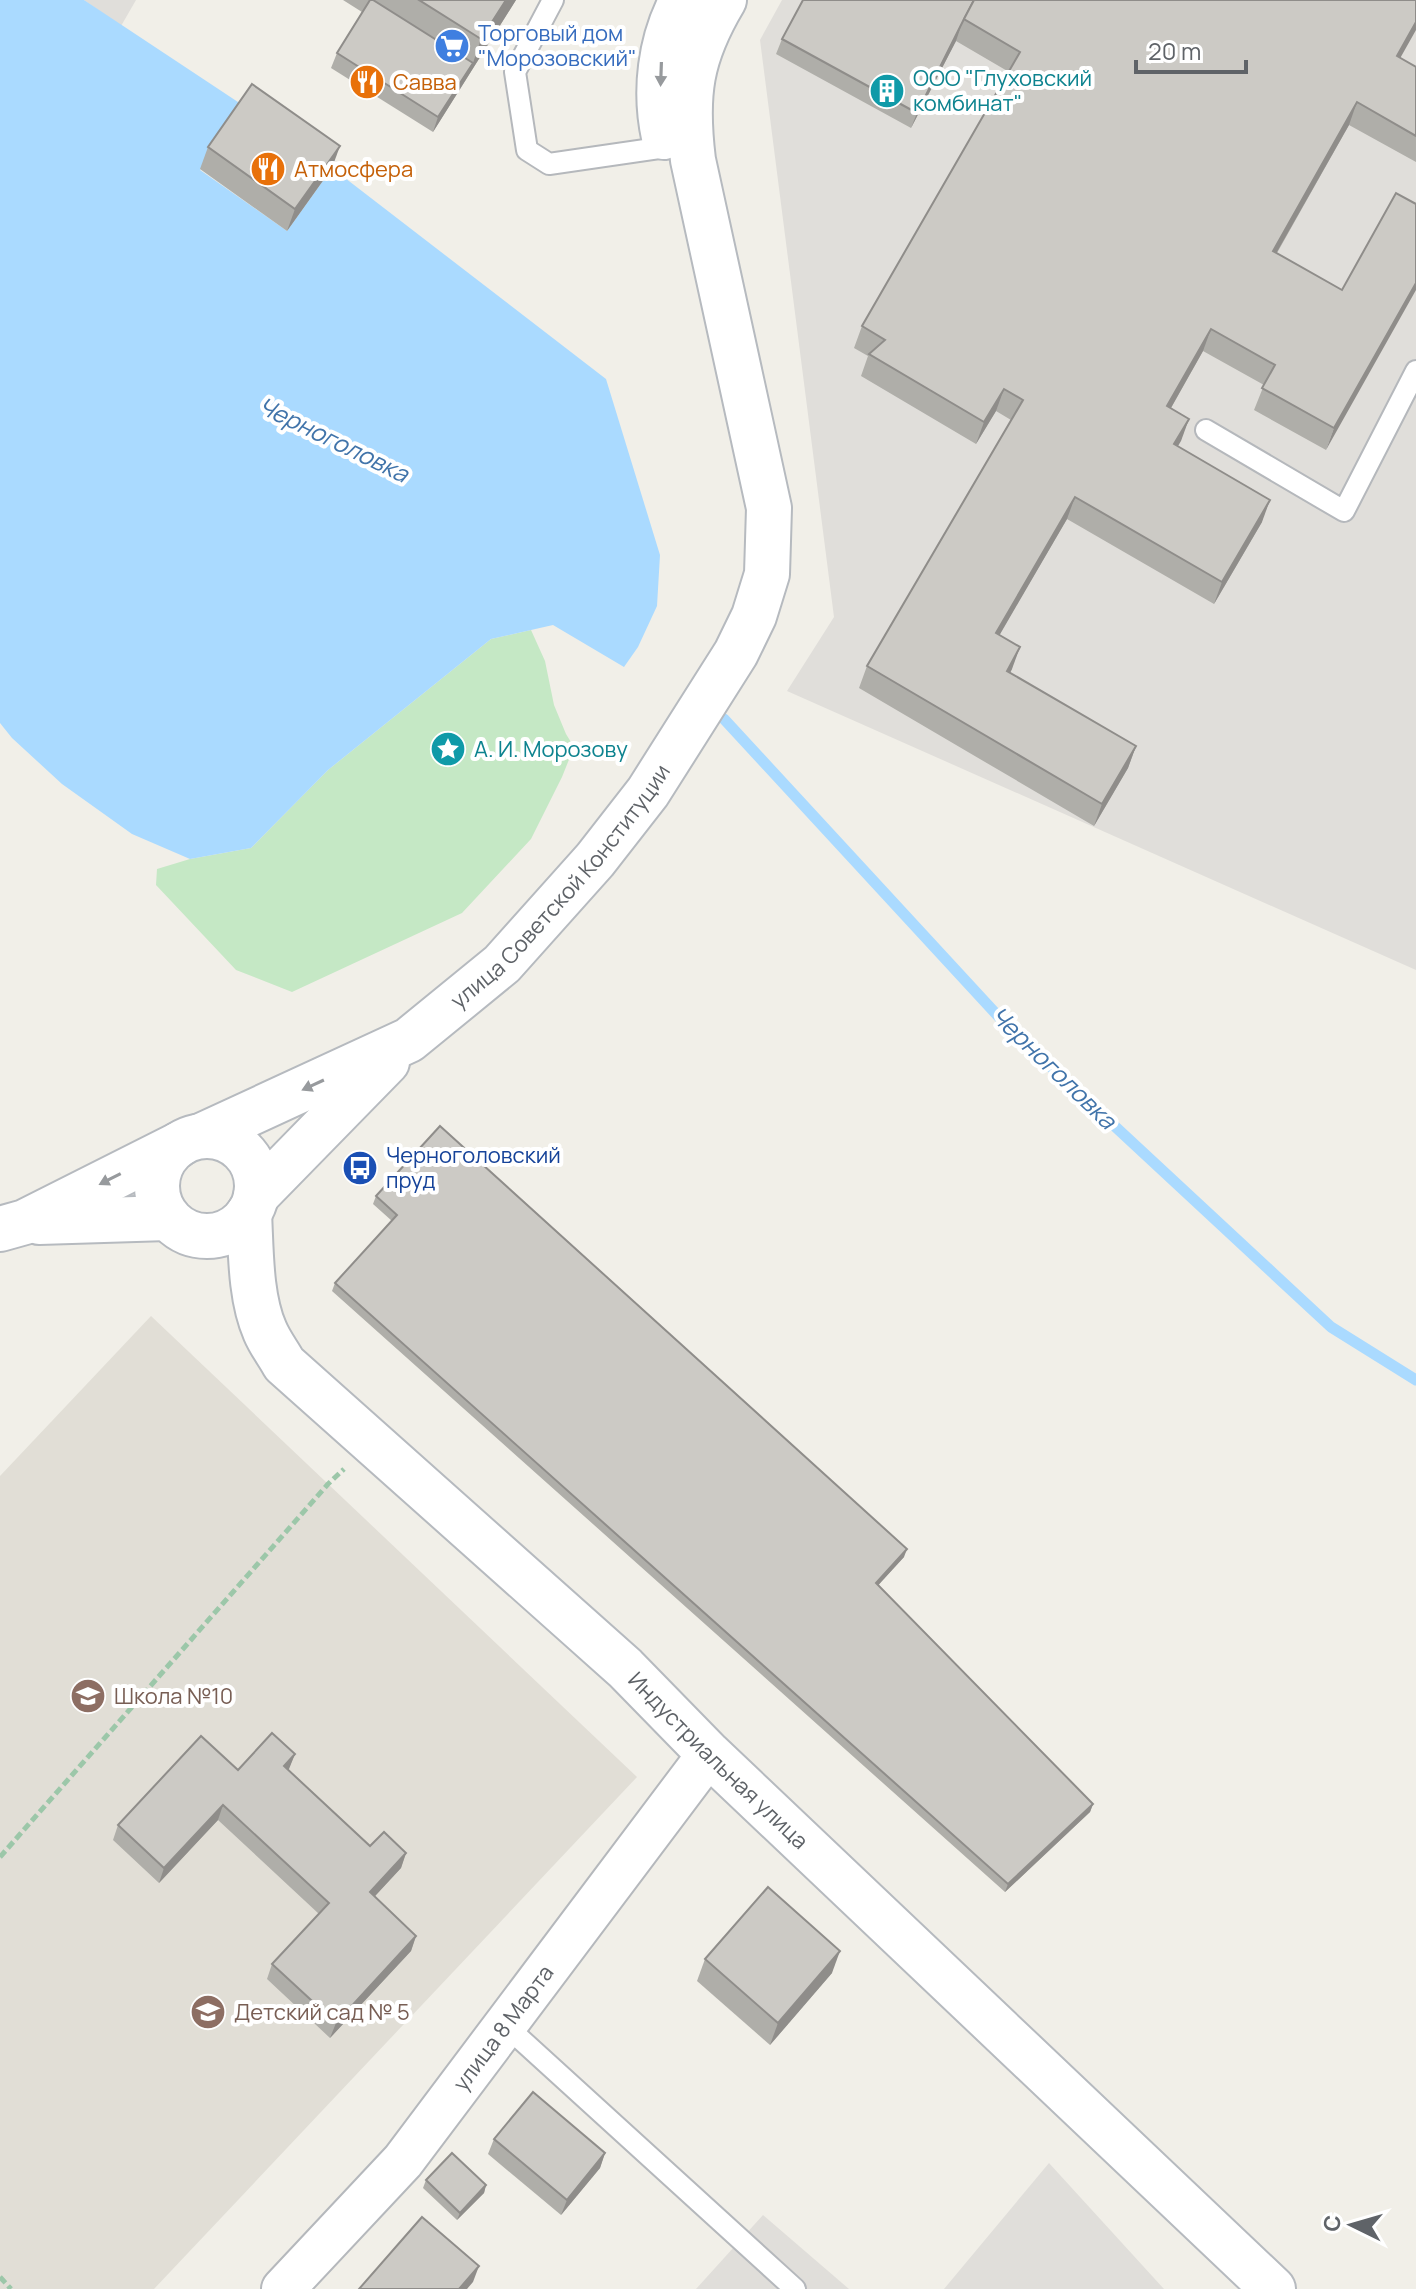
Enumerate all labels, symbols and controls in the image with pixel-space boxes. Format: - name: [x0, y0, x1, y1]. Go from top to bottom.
- place label: Торговый дом "Морозовский": [478, 18, 637, 73]
- scale bar: [1136, 24, 1246, 74]
- supermarket icon: Торговый дом "Морозовский": [433, 27, 471, 65]
- text: 20 m: [1148, 34, 1201, 67]
- one-way arrow: [655, 62, 668, 87]
- restaurant icon: Савва: [348, 63, 386, 101]
- place label: ООО "Глуховский комбинат": [913, 63, 1092, 118]
- place label: Савва: [393, 67, 457, 97]
- building icon: ООО "Глуховский комбинат": [868, 72, 906, 110]
- restaurant icon: Атмосфера: [249, 150, 287, 188]
- place label: Атмосфера: [294, 154, 413, 184]
- water label: Черноголовка: [253, 388, 416, 490]
- place icon: А. И. Морозову: [429, 730, 467, 768]
- place label: А. И. Морозову: [474, 734, 628, 764]
- street label: улица Советской Конституции: [444, 758, 677, 1015]
- water label: Черноголовка: [984, 998, 1125, 1137]
- one-way arrow: [301, 1078, 324, 1092]
- place label: Черноголовский пруд: [386, 1140, 561, 1195]
- bus stop icon: Черноголовский пруд: [341, 1149, 379, 1187]
- one-way arrow: [99, 1172, 122, 1186]
- street label: Индустриальная улица: [622, 1665, 815, 1856]
- school or university icon: Школа №10: [69, 1677, 107, 1715]
- place label: Школа №10: [114, 1681, 233, 1711]
- street label: улица 8 Марта: [446, 1959, 560, 2097]
- school or university icon: Детский сад № 5: [189, 1993, 227, 2031]
- place label: Детский сад № 5: [234, 1997, 410, 2027]
- north arrow: [1312, 2185, 1392, 2265]
- text: С: [1316, 2214, 1348, 2233]

